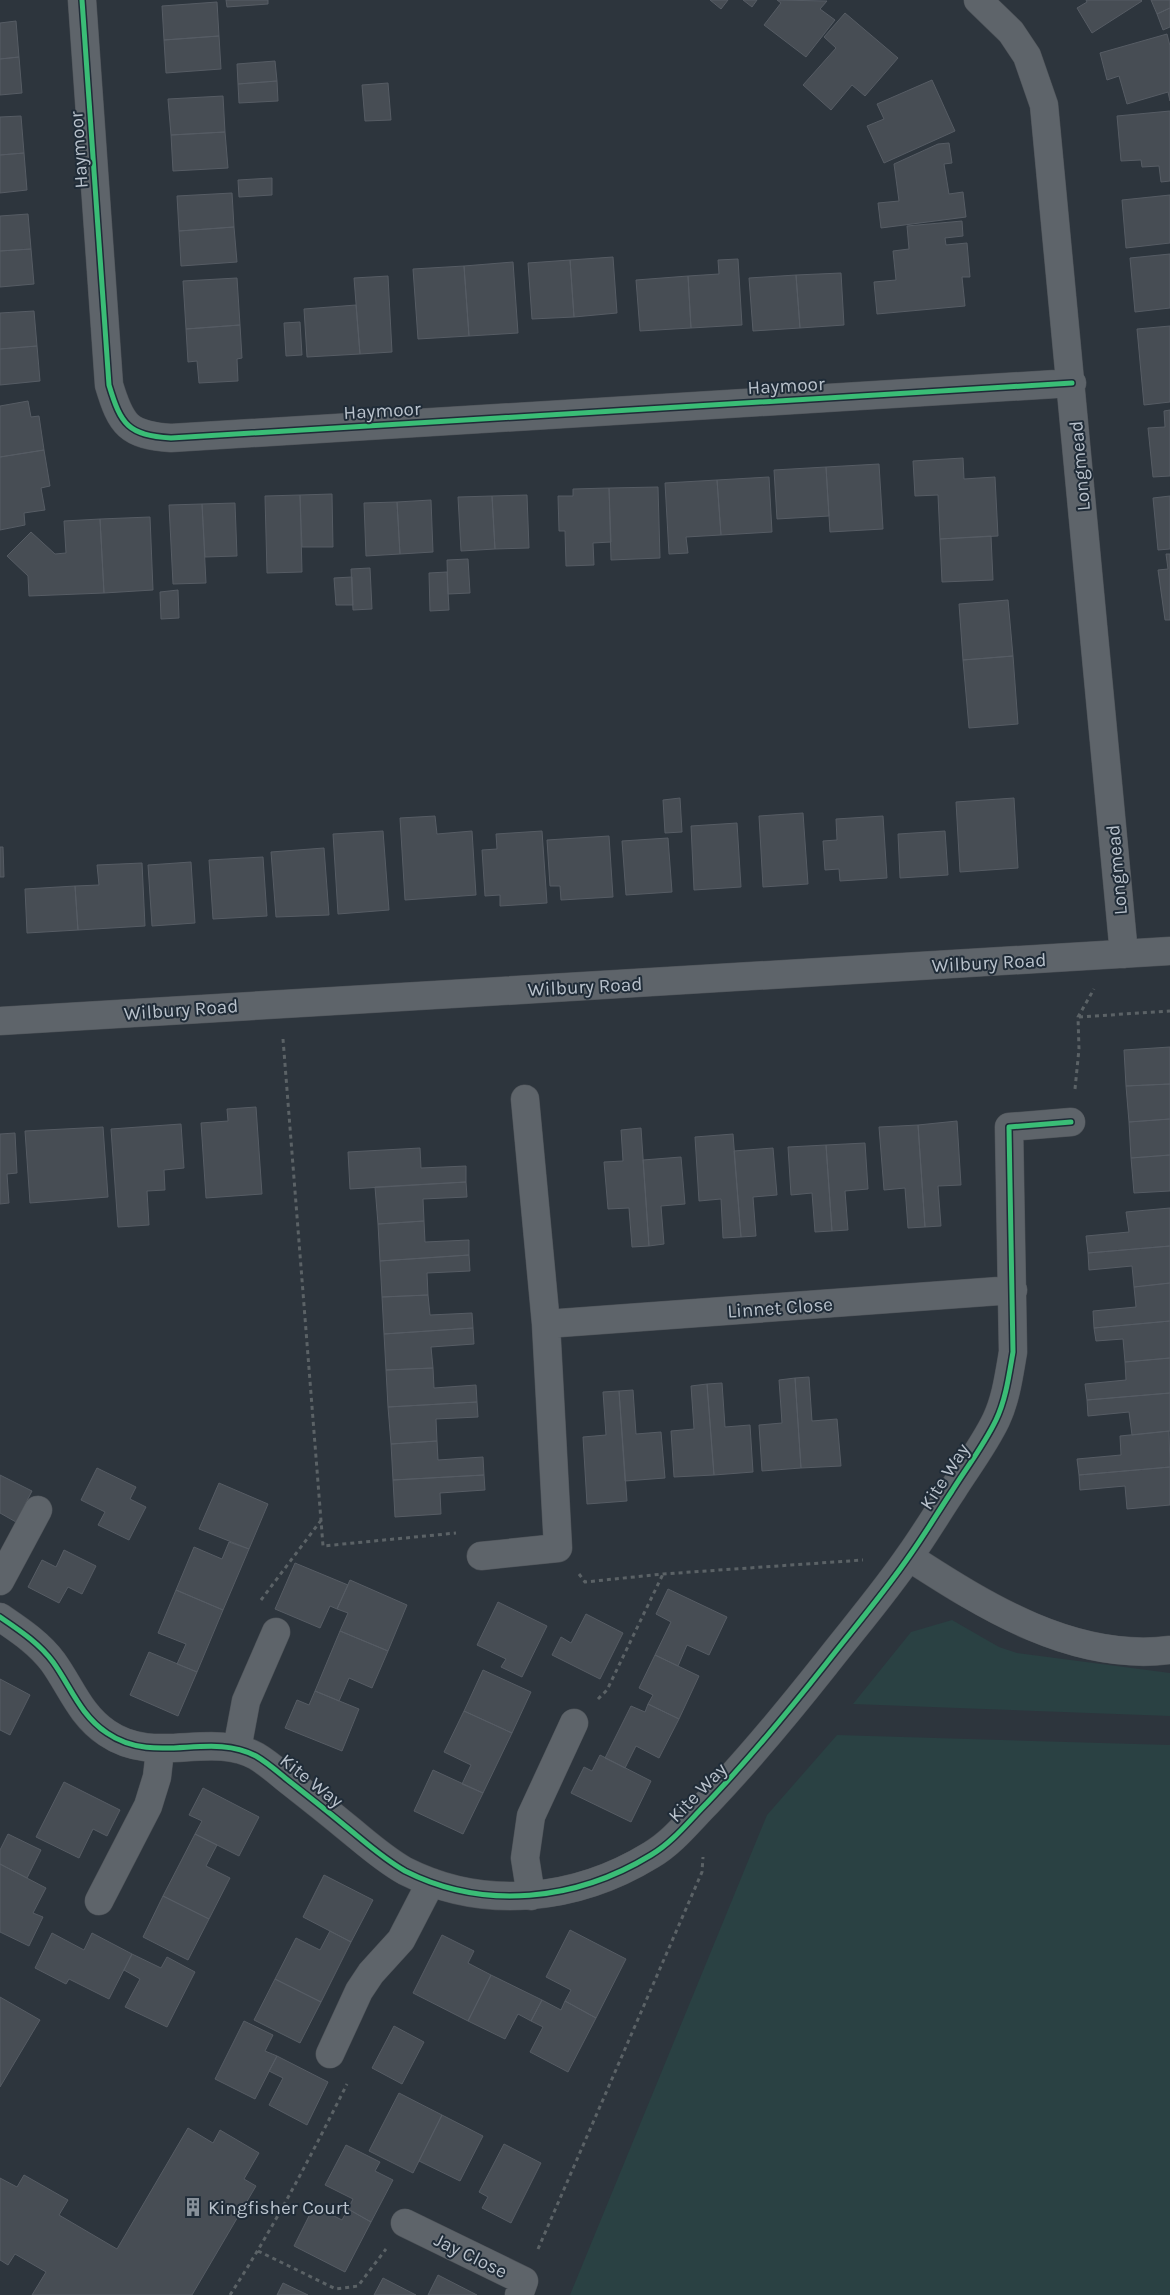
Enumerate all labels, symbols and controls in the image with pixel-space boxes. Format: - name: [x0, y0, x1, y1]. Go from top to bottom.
- street label: Haymoor: [65, 110, 93, 189]
- street label: Haymoor: [747, 373, 825, 399]
- street label: Haymoor: [343, 398, 421, 424]
- street label: Longmead: [1065, 420, 1095, 512]
- street label: Longmead: [1102, 824, 1132, 916]
- street label: Wilbury Road: [931, 949, 1047, 977]
- street label: Wilbury Road: [527, 973, 643, 1001]
- street label: Wilbury Road: [123, 995, 239, 1025]
- street label: Linnet Close: [726, 1293, 834, 1323]
- street label: Kite Way: [915, 1439, 974, 1514]
- street label: Kite Way: [275, 1749, 348, 1812]
- street label: Kite Way: [664, 1758, 732, 1827]
- building icon: Kingfisher Court: [182, 2196, 204, 2218]
- place label: Kingfisher Court: [208, 2197, 350, 2219]
- street label: Jay Close: [430, 2229, 511, 2283]

